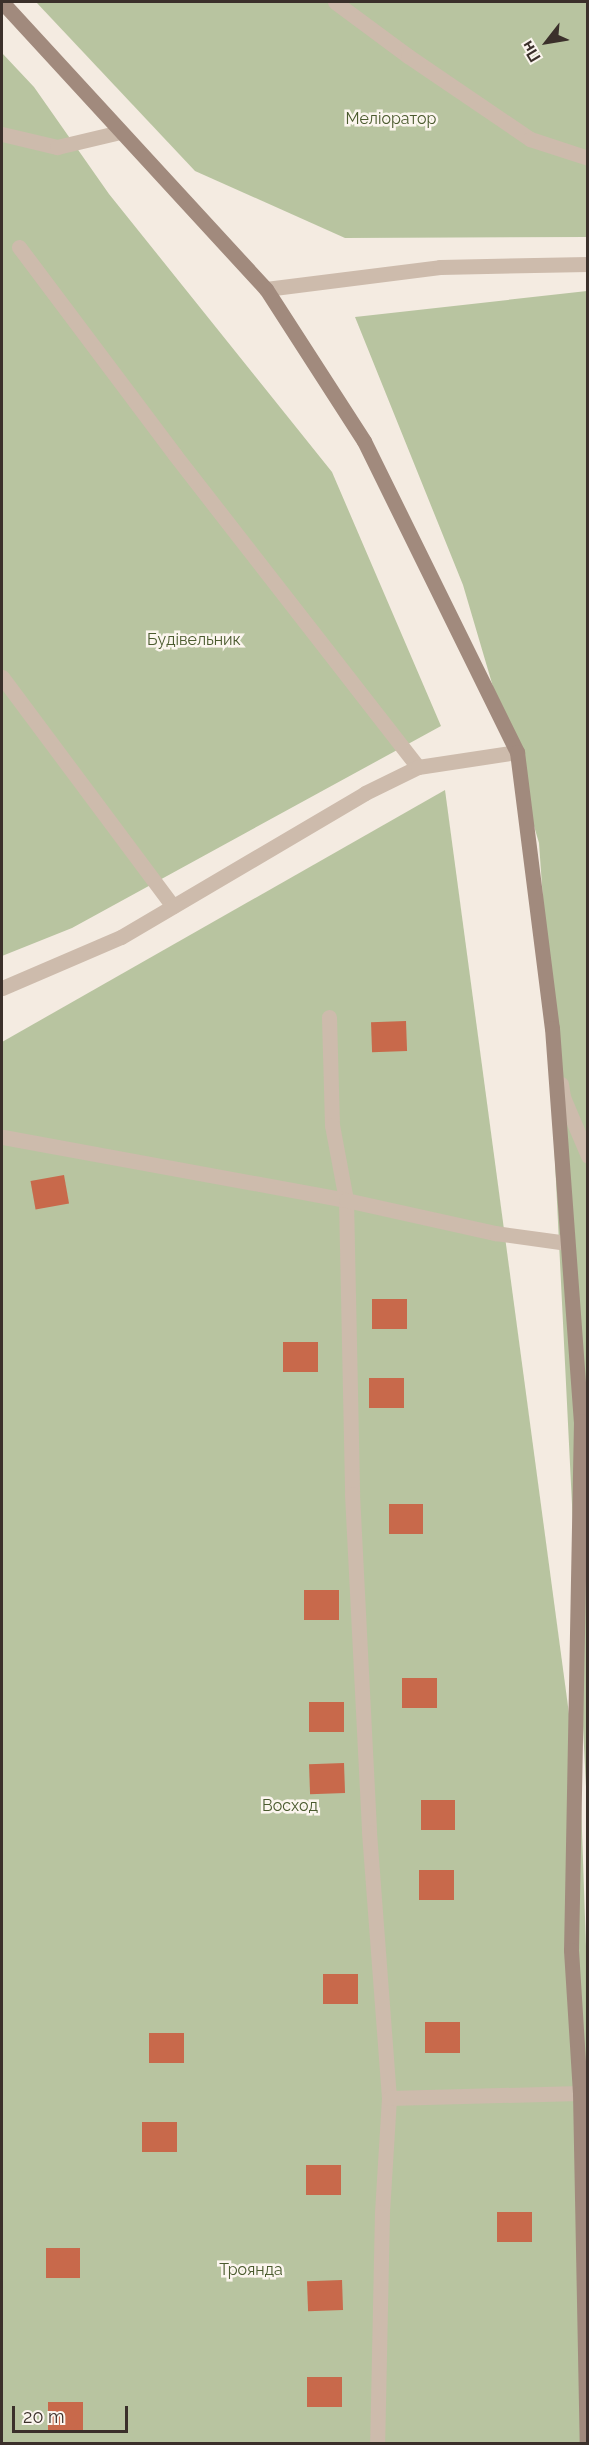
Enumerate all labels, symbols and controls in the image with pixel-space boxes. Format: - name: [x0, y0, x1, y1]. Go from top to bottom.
- north arrow: [517, 12, 577, 72]
- text: Пн: [518, 38, 545, 66]
- park label: Меліоратор: [346, 109, 436, 129]
- park label: Будівельник: [147, 630, 241, 650]
- park label: Восход: [262, 1796, 318, 1816]
- park label: Троянда: [219, 2260, 283, 2280]
- scale bar: [15, 2394, 130, 2432]
- text: 20 m: [23, 2406, 65, 2427]

